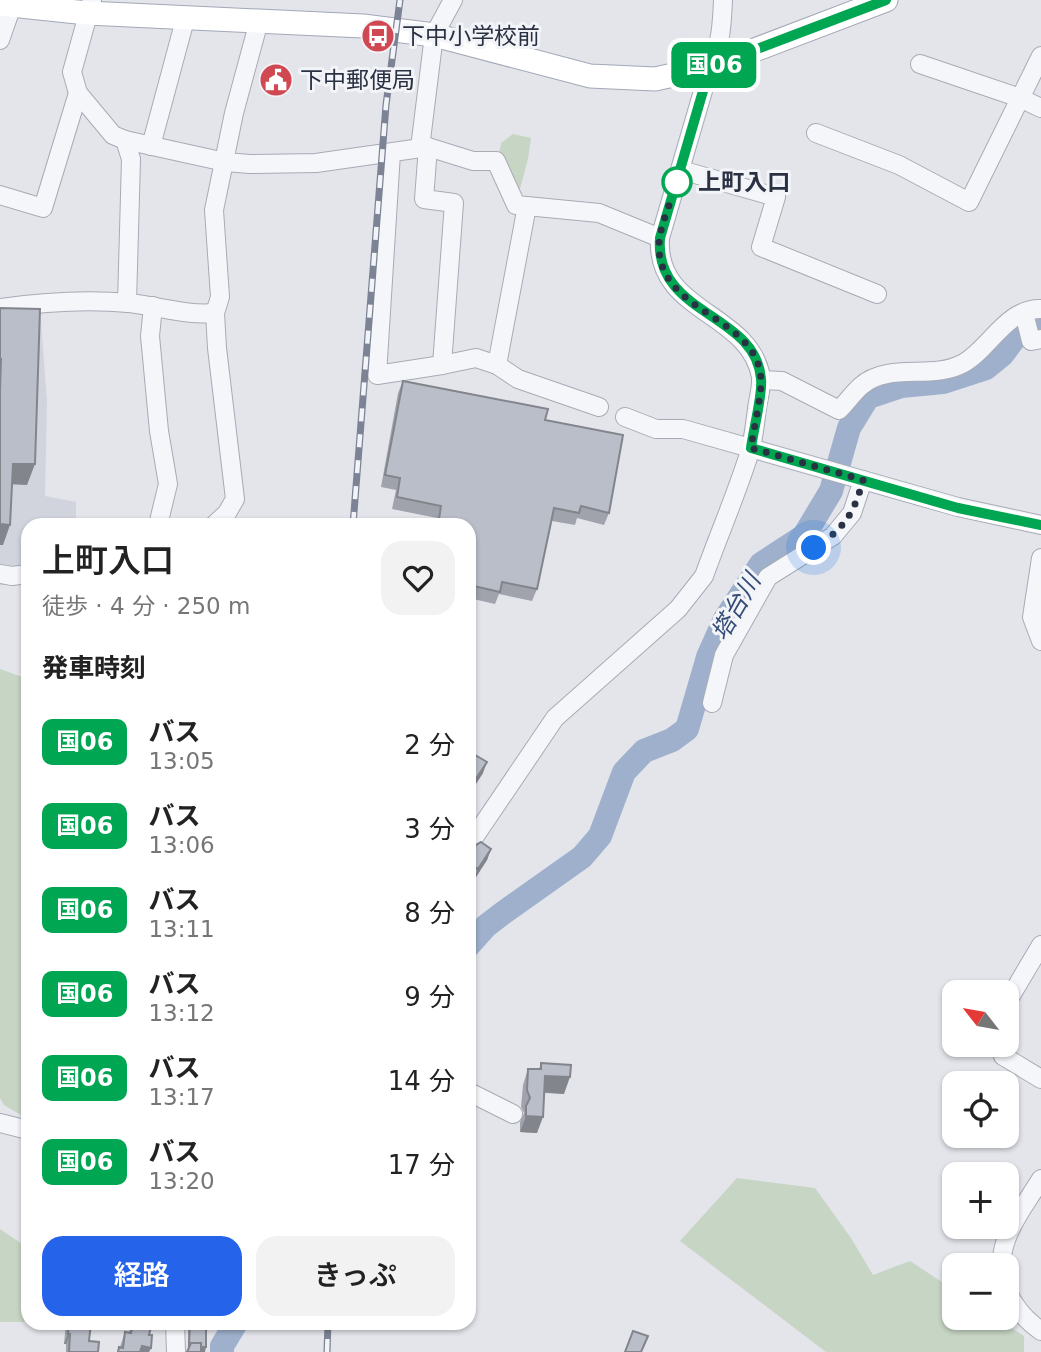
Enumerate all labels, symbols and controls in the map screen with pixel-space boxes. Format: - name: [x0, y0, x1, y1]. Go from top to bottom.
- bus stop icon: 下中小学校前: [359, 17, 397, 55]
- place label: 下中小学校前: [402, 23, 540, 49]
- line badge: 国06: [674, 42, 754, 88]
- text: 国06: [685, 51, 743, 79]
- public building icon: 下中郵便局: [257, 61, 295, 99]
- place label: 下中郵便局: [300, 67, 415, 93]
- marker: 上町入口: [662, 167, 692, 197]
- place label: 上町入口: [698, 169, 790, 195]
- your location: [796, 530, 831, 565]
- text: 上町入口: [42, 541, 174, 580]
- button: heart: [381, 541, 455, 615]
- water label: 塔台川: [706, 566, 768, 645]
- text: 徒歩 · 4 分 · 250 m: [42, 593, 250, 619]
- text: 発車時刻: [42, 653, 146, 683]
- text: バス: [148, 717, 200, 747]
- text: 国06: [56, 728, 113, 756]
- text: 2 分: [404, 730, 455, 760]
- text: 13:05: [148, 748, 215, 774]
- text: バス: [148, 801, 200, 831]
- text: 国06: [56, 812, 113, 840]
- text: 3 分: [404, 814, 455, 844]
- text: 13:06: [148, 832, 215, 858]
- text: バス: [148, 885, 200, 915]
- text: 国06: [56, 896, 113, 924]
- text: 8 分: [404, 898, 455, 928]
- text: 13:11: [148, 916, 215, 942]
- text: バス: [148, 969, 200, 999]
- text: 国06: [56, 980, 113, 1008]
- north arrow: [942, 980, 1018, 1057]
- map controls: [942, 980, 1019, 1330]
- text: 9 分: [404, 982, 455, 1012]
- text: 13:12: [148, 1000, 215, 1026]
- text: バス: [148, 1053, 200, 1083]
- text: 国06: [56, 1064, 113, 1092]
- text: 14 分: [388, 1066, 455, 1096]
- button: locate: [942, 1071, 1019, 1148]
- text: 13:17: [148, 1084, 215, 1110]
- text: バス: [148, 1137, 200, 1167]
- text: 国06: [56, 1148, 113, 1176]
- text: 17 分: [388, 1150, 455, 1180]
- button: +: [942, 1162, 1019, 1239]
- text: 13:20: [148, 1168, 215, 1194]
- button: 経路: [42, 1236, 242, 1316]
- button: きっぷ: [256, 1236, 455, 1316]
- button: −: [942, 1253, 1019, 1330]

